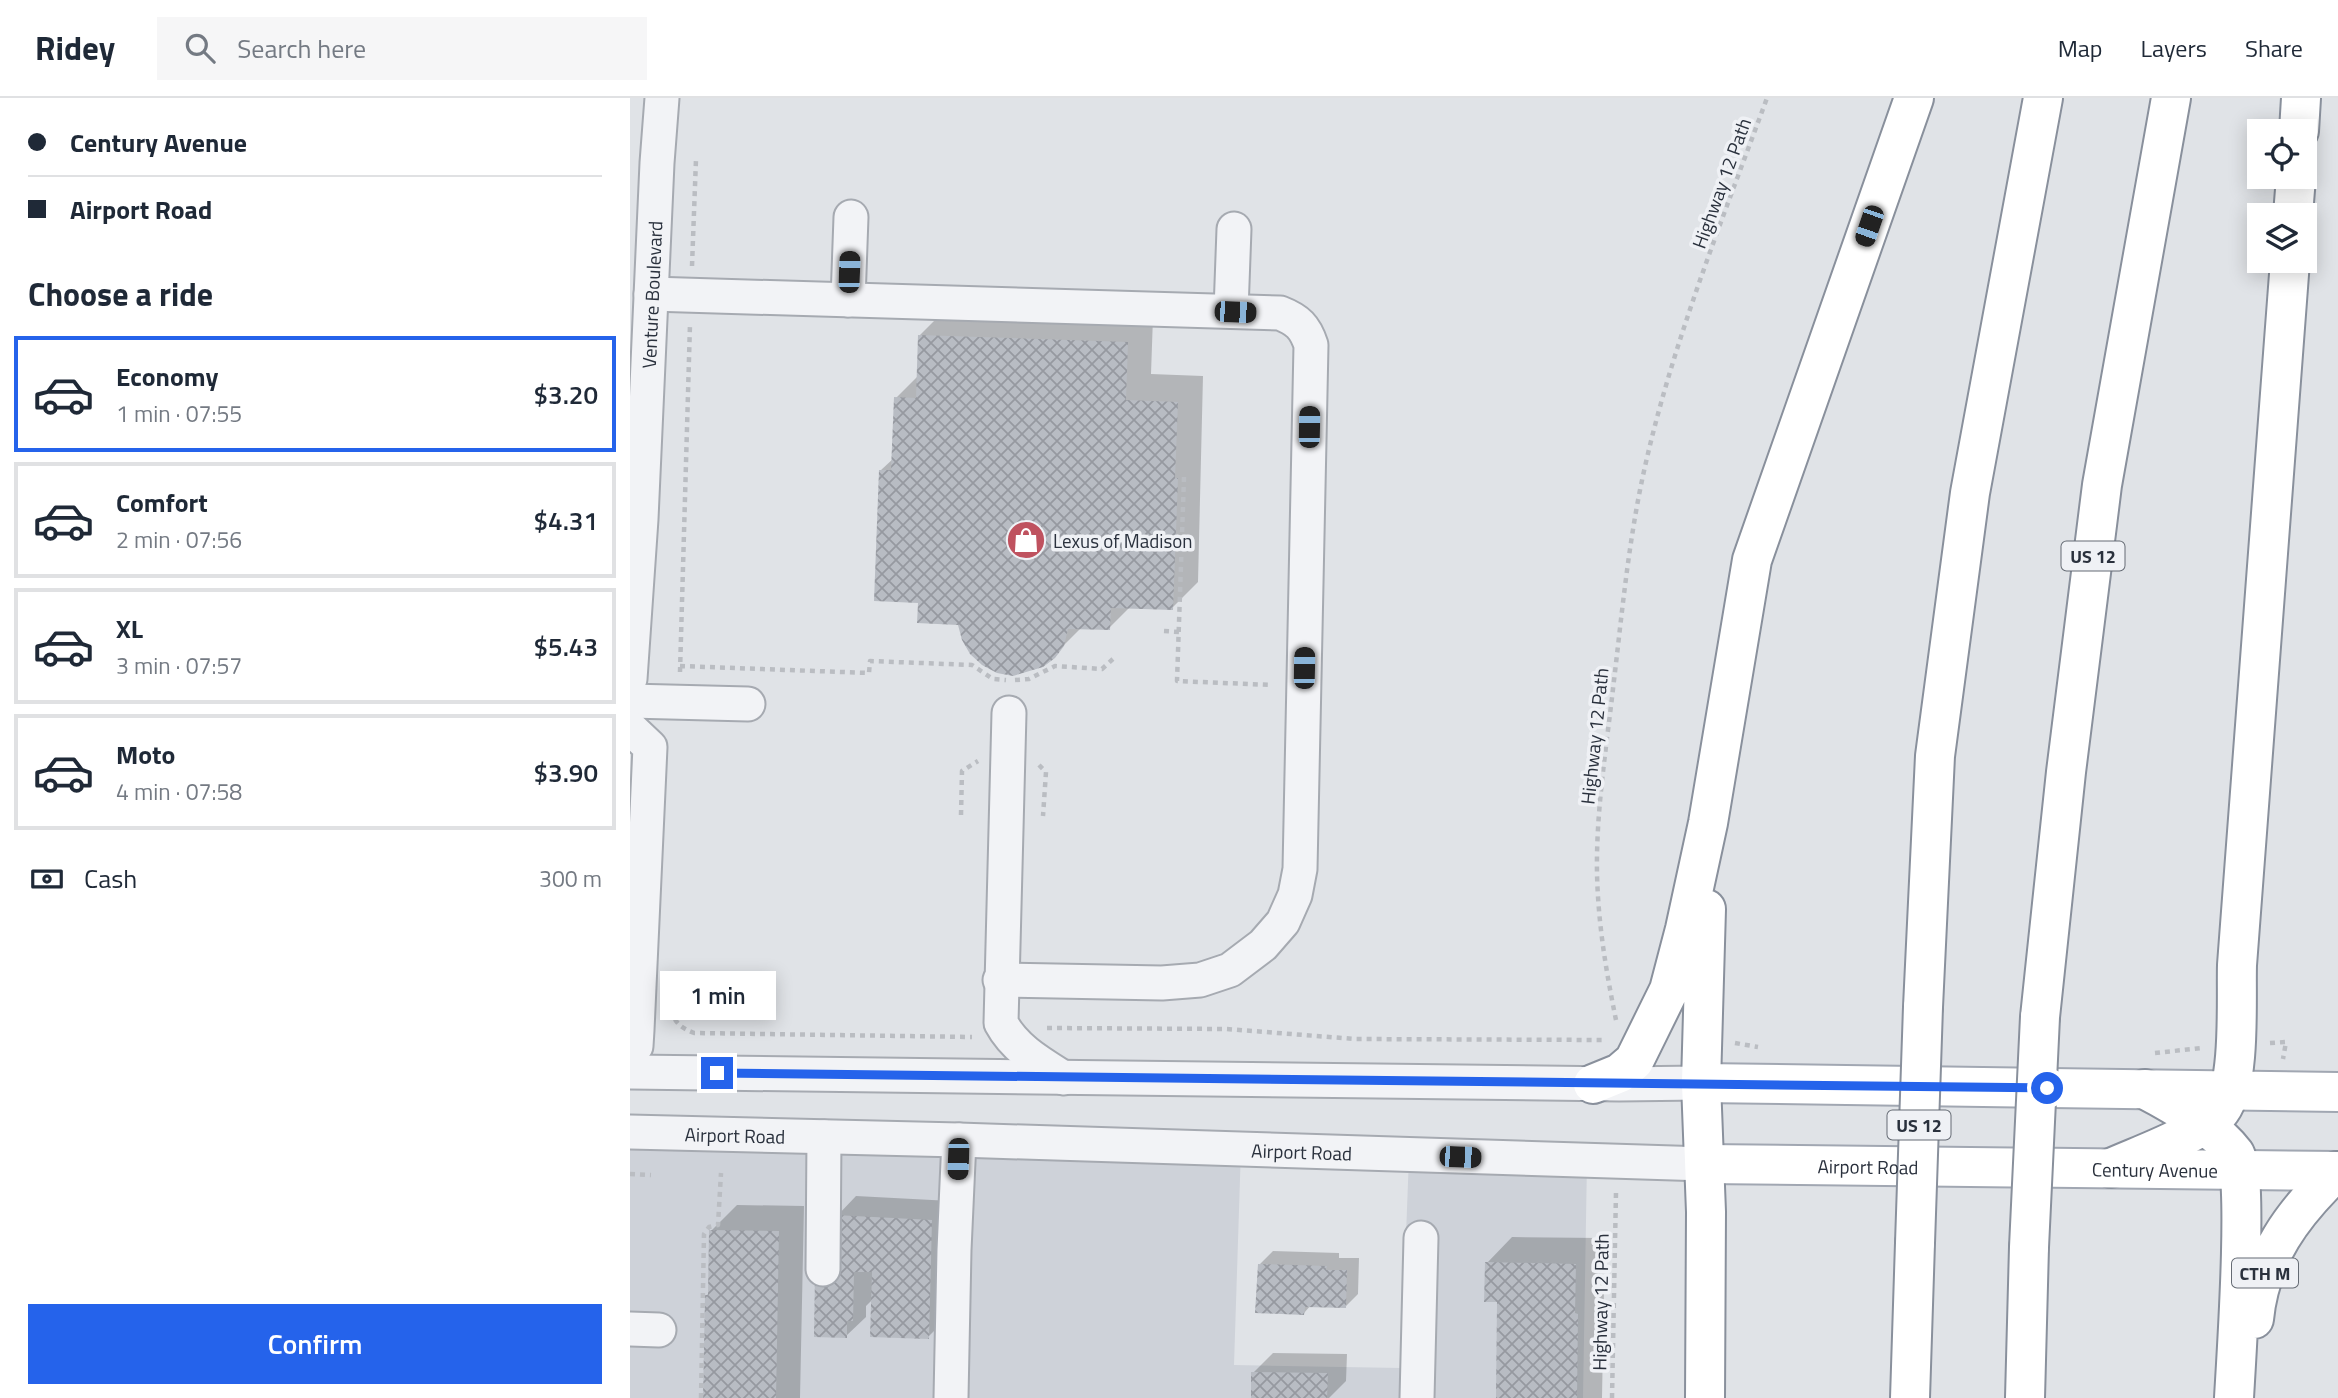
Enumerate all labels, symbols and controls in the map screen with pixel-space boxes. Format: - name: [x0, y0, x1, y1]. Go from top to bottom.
- search box: [157, 17, 647, 80]
- text: Ridey: [35, 23, 115, 73]
- icon: search: [181, 29, 219, 67]
- text: Search here: [237, 29, 366, 68]
- text: Map: [2058, 30, 2103, 66]
- text: Layers: [2141, 30, 2207, 66]
- text: Share: [2245, 30, 2303, 66]
- street label: Highway 12 Path: [1684, 114, 1758, 252]
- map controls: [2247, 119, 2317, 273]
- button: locate: [2247, 119, 2317, 189]
- text: Century Avenue: [70, 123, 247, 162]
- text: Airport Road: [70, 190, 212, 229]
- car: [1853, 203, 1886, 249]
- button: layers: [2247, 203, 2317, 273]
- street label: Venture Boulevard: [633, 220, 669, 369]
- car: [838, 251, 861, 293]
- text: Choose a ride: [28, 270, 213, 318]
- car: [1214, 301, 1257, 323]
- text: Economy: [116, 357, 218, 396]
- icon: car: [32, 363, 95, 426]
- text: $3.20: [534, 375, 598, 414]
- text: 1 min · 07:55: [116, 396, 242, 431]
- car: [1299, 406, 1320, 448]
- text: Comfort: [116, 483, 208, 522]
- icon: car: [32, 489, 95, 552]
- text: $4.31: [534, 501, 598, 540]
- shop icon: Lexus of Madison: [1005, 519, 1047, 561]
- text: 2 min · 07:56: [116, 522, 242, 557]
- place label: Lexus of Madison: [1053, 526, 1192, 555]
- road number: US 12: [2062, 542, 2124, 570]
- text: XL: [116, 609, 143, 648]
- icon: car: [32, 615, 95, 678]
- text: $5.43: [534, 627, 598, 666]
- car: [1294, 647, 1315, 689]
- text: 3 min · 07:57: [116, 648, 242, 683]
- street label: Highway 12 Path: [1572, 666, 1616, 806]
- text: Moto: [116, 735, 175, 774]
- icon: car: [32, 741, 95, 804]
- text: $3.90: [534, 753, 598, 792]
- text: 4 min · 07:58: [116, 774, 242, 809]
- text: Cash: [84, 859, 137, 898]
- icon: cash: [28, 860, 66, 898]
- text: 300 m: [539, 861, 602, 896]
- callout: 1 min: [659, 972, 775, 1020]
- text: 1 min: [690, 978, 746, 1013]
- route end: [701, 1057, 733, 1089]
- route start: [2031, 1072, 2063, 1104]
- road number: US 12: [1888, 1110, 1950, 1140]
- street label: Airport Road: [684, 1119, 786, 1150]
- street label: Airport Road: [1251, 1135, 1353, 1167]
- car: [947, 1138, 970, 1180]
- car: [1439, 1146, 1482, 1168]
- street label: Airport Road: [1817, 1151, 1919, 1181]
- street label: Century Avenue: [2092, 1154, 2218, 1184]
- street label: Highway 12 Path: [1584, 1233, 1616, 1371]
- road number: CTH M: [2232, 1258, 2298, 1288]
- button: Confirm: [28, 1304, 602, 1384]

